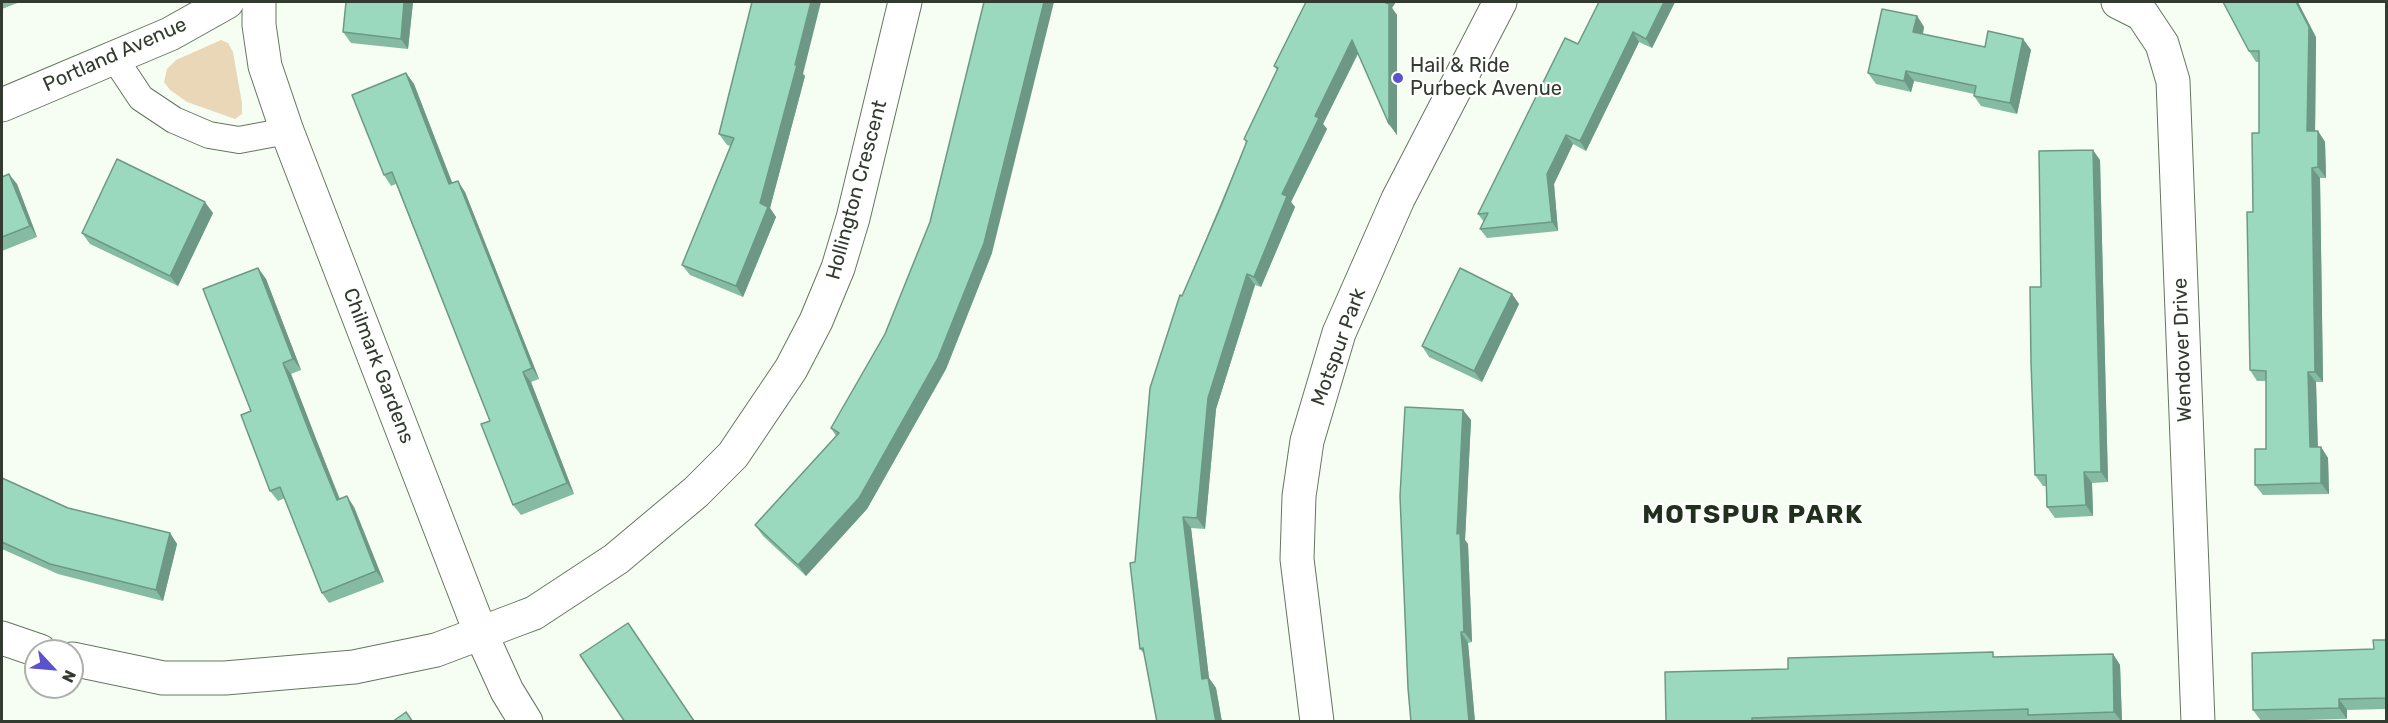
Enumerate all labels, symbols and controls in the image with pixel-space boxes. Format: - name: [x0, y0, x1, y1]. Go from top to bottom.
- street label: Portland Avenue: [40, 13, 190, 97]
- place label: Hail & Ride Purbeck Avenue: [1410, 54, 1562, 101]
- marker: Hail & Ride Purbeck Avenue: [1391, 71, 1405, 85]
- street label: Hollington Crescent: [821, 98, 893, 282]
- street label: Wendover Drive: [2168, 277, 2198, 423]
- street label: Chilmark Gardens: [337, 285, 419, 447]
- street label: Motspur Park: [1307, 285, 1371, 409]
- district label: MOTSPUR PARK: [1642, 499, 1864, 531]
- north arrow: [24, 639, 84, 699]
- text: N: [58, 667, 80, 686]

